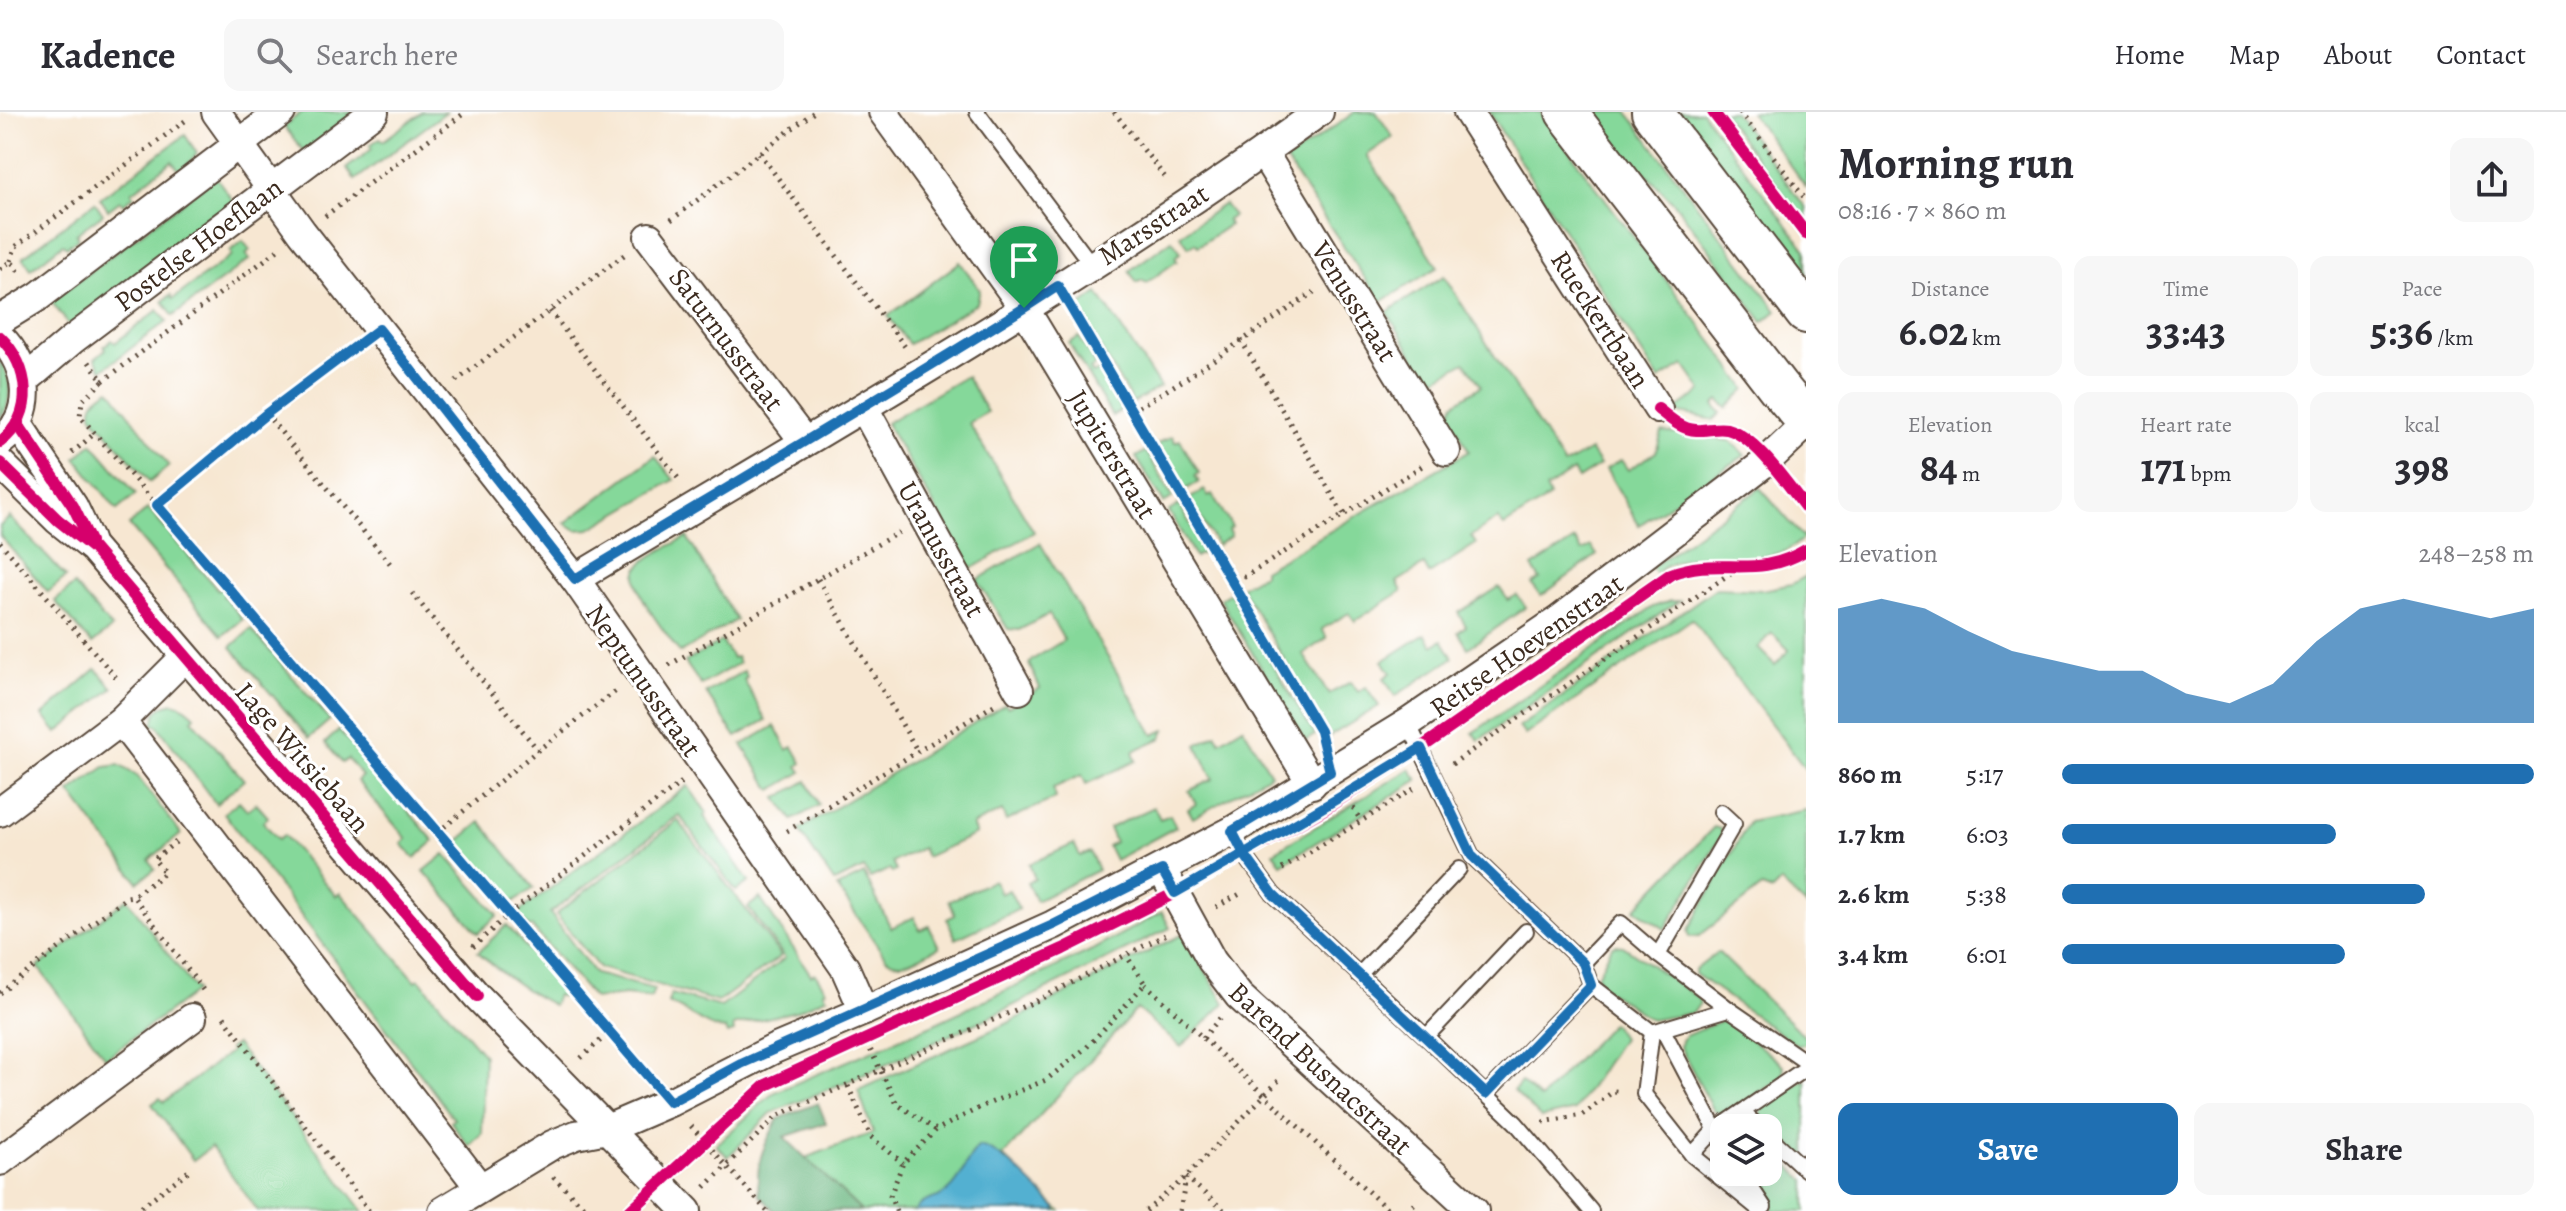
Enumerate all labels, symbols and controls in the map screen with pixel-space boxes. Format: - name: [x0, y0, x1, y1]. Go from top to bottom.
- search box: [224, 19, 784, 91]
- text: Kadence: [40, 29, 176, 81]
- icon: search: [252, 33, 296, 77]
- text: Search here: [316, 35, 458, 75]
- text: Home: [2114, 36, 2185, 74]
- text: Map: [2229, 36, 2280, 74]
- text: About: [2324, 36, 2392, 74]
- text: Contact: [2436, 36, 2526, 74]
- text: Morning run: [1838, 133, 2074, 193]
- button: share: [2450, 138, 2534, 222]
- street label: Postelse Hoeflaan: [107, 169, 291, 321]
- street label: Marsstraat: [1091, 175, 1216, 275]
- text: 08:16 · 7 × 860 m: [1838, 193, 2007, 228]
- pin: [990, 226, 1058, 308]
- street label: Venusstraat: [1302, 233, 1406, 369]
- icon: arrive: [1002, 238, 1046, 282]
- street label: Rueckertbaan: [1541, 243, 1659, 396]
- street label: Saturnusstraat: [660, 260, 793, 419]
- text: Distance: [1911, 274, 1989, 304]
- text: Time: [2163, 274, 2209, 304]
- text: Pace: [2402, 274, 2442, 304]
- text: 6.02: [1899, 304, 1968, 359]
- text: 33:43: [2146, 304, 2226, 359]
- text: 5:36: [2370, 304, 2433, 359]
- text: km: [1968, 323, 2001, 353]
- text: /km: [2433, 323, 2474, 353]
- street label: Jupiterstraat: [1059, 383, 1166, 526]
- text: Elevation: [1908, 410, 1992, 440]
- text: Heart rate: [2140, 410, 2232, 440]
- text: kcal: [2404, 410, 2440, 440]
- text: 84: [1920, 440, 1958, 495]
- text: 171: [2140, 440, 2186, 495]
- text: 398: [2395, 440, 2449, 495]
- text: m: [1958, 459, 1980, 489]
- text: bpm: [2186, 459, 2232, 489]
- street label: Uranusstraat: [888, 475, 994, 624]
- text: Elevation: [1838, 536, 1938, 571]
- text: 248–258 m: [2419, 536, 2534, 571]
- street label: Reitse Hoevenstraat: [1422, 565, 1631, 727]
- street label: Neptunusstraat: [576, 596, 710, 765]
- street label: Lage Witsiebaan: [226, 674, 379, 841]
- text: 860 m: [1838, 757, 1902, 792]
- text: 5:17: [1966, 757, 2003, 792]
- text: 1.7 km: [1838, 817, 1905, 852]
- text: 6:03: [1966, 817, 2009, 852]
- text: 2.6 km: [1838, 877, 1910, 912]
- text: 5:38: [1966, 877, 2007, 912]
- text: 3.4 km: [1838, 937, 1908, 972]
- text: 6:01: [1966, 937, 2007, 972]
- street label: Barend Busnacstraat: [1220, 974, 1420, 1164]
- button: Save: [1838, 1103, 2178, 1195]
- button: Share: [2194, 1103, 2534, 1195]
- map controls: [1710, 1114, 1782, 1186]
- button: layers: [1710, 1114, 1782, 1186]

